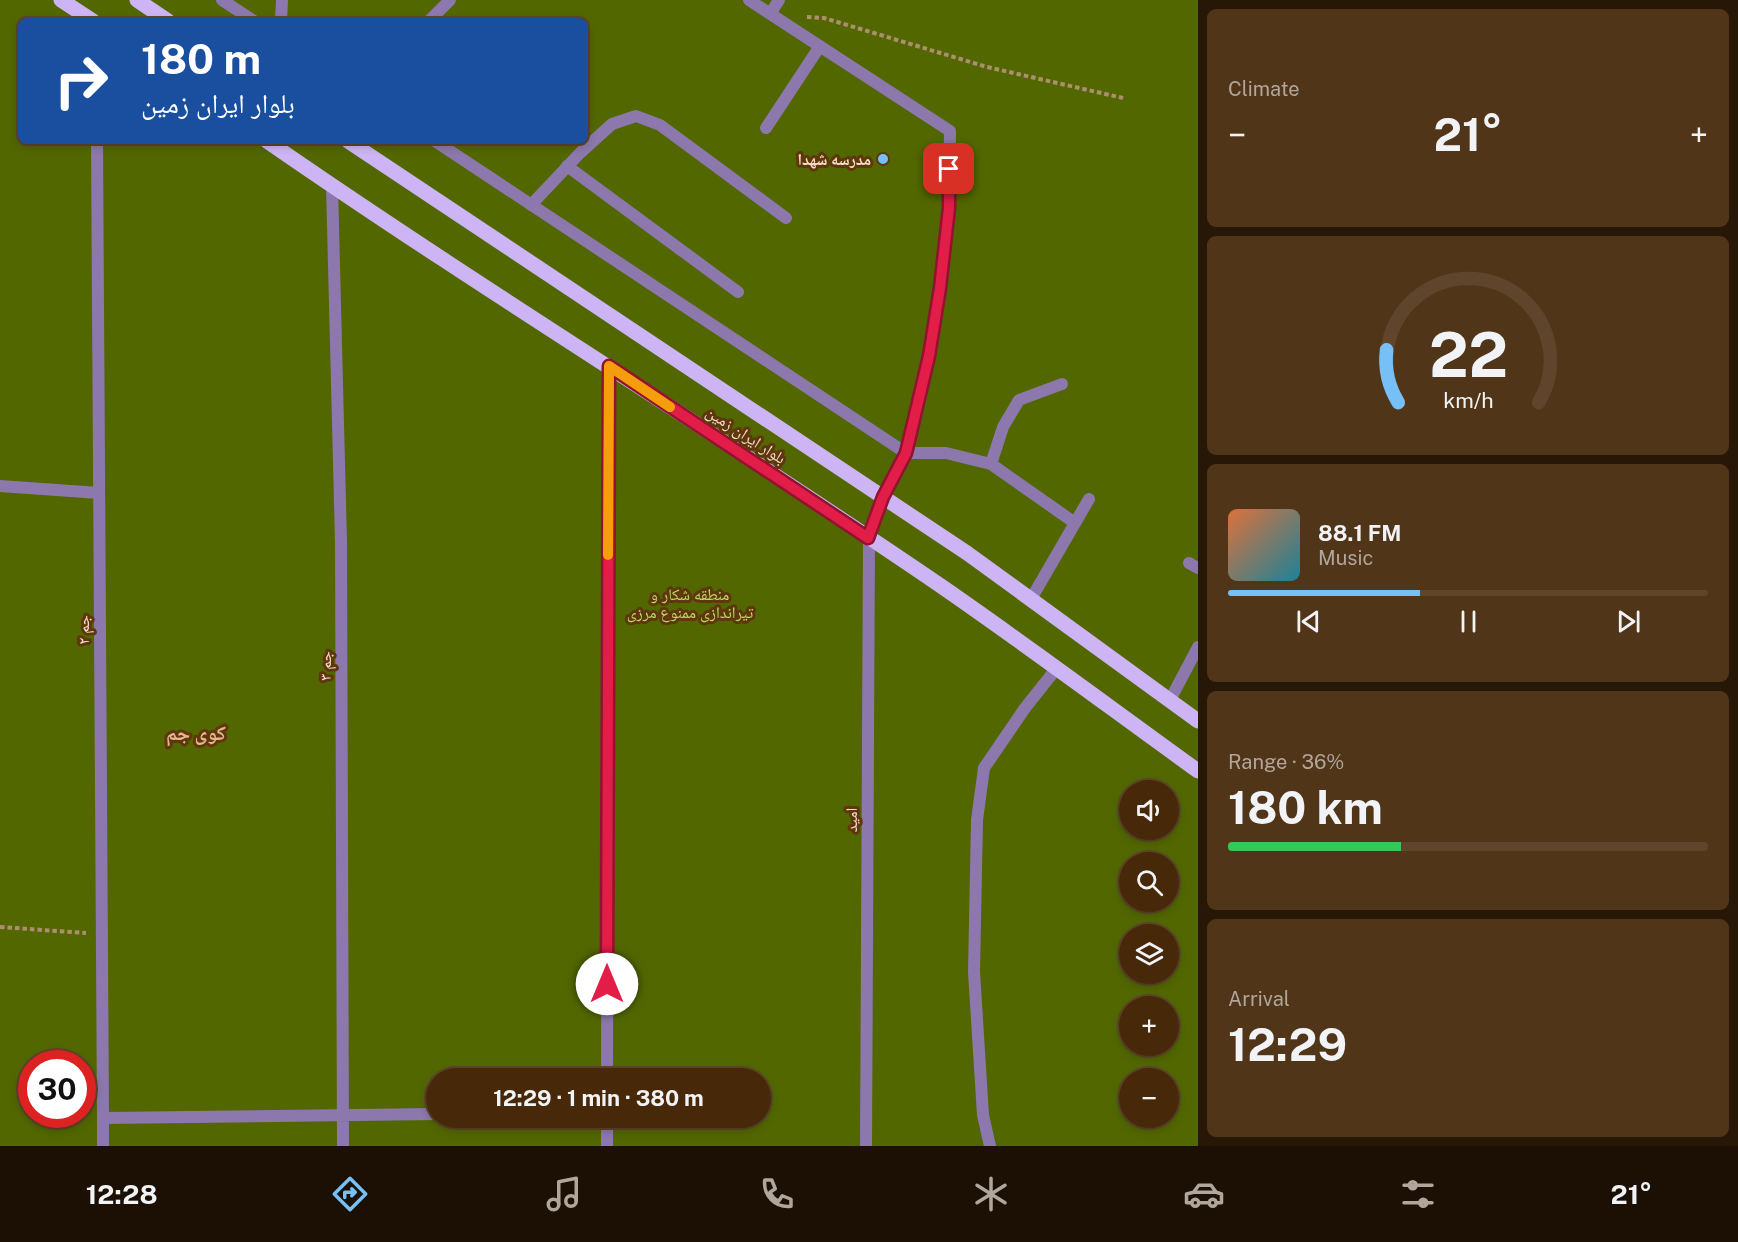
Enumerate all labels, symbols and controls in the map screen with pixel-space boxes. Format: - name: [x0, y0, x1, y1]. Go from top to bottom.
- text: 180 m: [141, 34, 261, 83]
- icon: right: [42, 42, 120, 120]
- text: Climate: [1228, 77, 1300, 101]
- text: بلوار ایران زمین: [141, 87, 295, 119]
- text: 21°: [1433, 108, 1503, 161]
- text: −: [1228, 116, 1246, 154]
- text: +: [1690, 116, 1708, 154]
- pin: [923, 143, 974, 194]
- place label: مدرسه شهدا: [798, 150, 871, 169]
- marker: مدرسه شهدا: [876, 152, 890, 166]
- icon: arrive: [932, 152, 965, 185]
- text: 22: [1428, 318, 1508, 391]
- text: km/h: [1443, 388, 1493, 413]
- street label: بلوار ایران زمین: [702, 402, 789, 469]
- text: 88.1 FM: [1318, 520, 1401, 546]
- text: Music: [1318, 546, 1373, 570]
- park label: منطقه شکار و تیراندازی ممنوع مرزی: [627, 585, 754, 623]
- icon: previous: [1292, 605, 1325, 638]
- icon: pause: [1452, 605, 1485, 638]
- icon: next: [1612, 605, 1645, 638]
- street label: جم ۲: [74, 615, 94, 645]
- street label: جم ۳: [316, 651, 336, 681]
- district label: کوی جم: [166, 721, 226, 747]
- text: Range · 36%: [1228, 750, 1344, 774]
- map controls: [1119, 780, 1179, 1128]
- button: sound: [1119, 780, 1179, 840]
- text: 180 km: [1228, 781, 1383, 834]
- street label: امید: [842, 808, 861, 832]
- button: search: [1119, 852, 1179, 912]
- button: layers: [1119, 924, 1179, 984]
- position arrow: [575, 952, 639, 1016]
- text: Arrival: [1228, 987, 1290, 1011]
- button: +: [1119, 996, 1179, 1056]
- text: 12:29: [1228, 1018, 1347, 1071]
- speed limit sign: 30: [18, 1050, 96, 1128]
- button: −: [1119, 1068, 1179, 1128]
- text: 12:29 · 1 min · 380 m: [493, 1085, 704, 1111]
- icon: directions: [329, 1173, 371, 1215]
- icon: music: [543, 1173, 585, 1215]
- icon: phone: [756, 1173, 798, 1215]
- icon: climate: [970, 1173, 1012, 1215]
- icon: car: [1183, 1173, 1225, 1215]
- icon: filters: [1397, 1173, 1439, 1215]
- text: 12:28: [86, 1178, 158, 1210]
- text: 21°: [1611, 1178, 1652, 1210]

